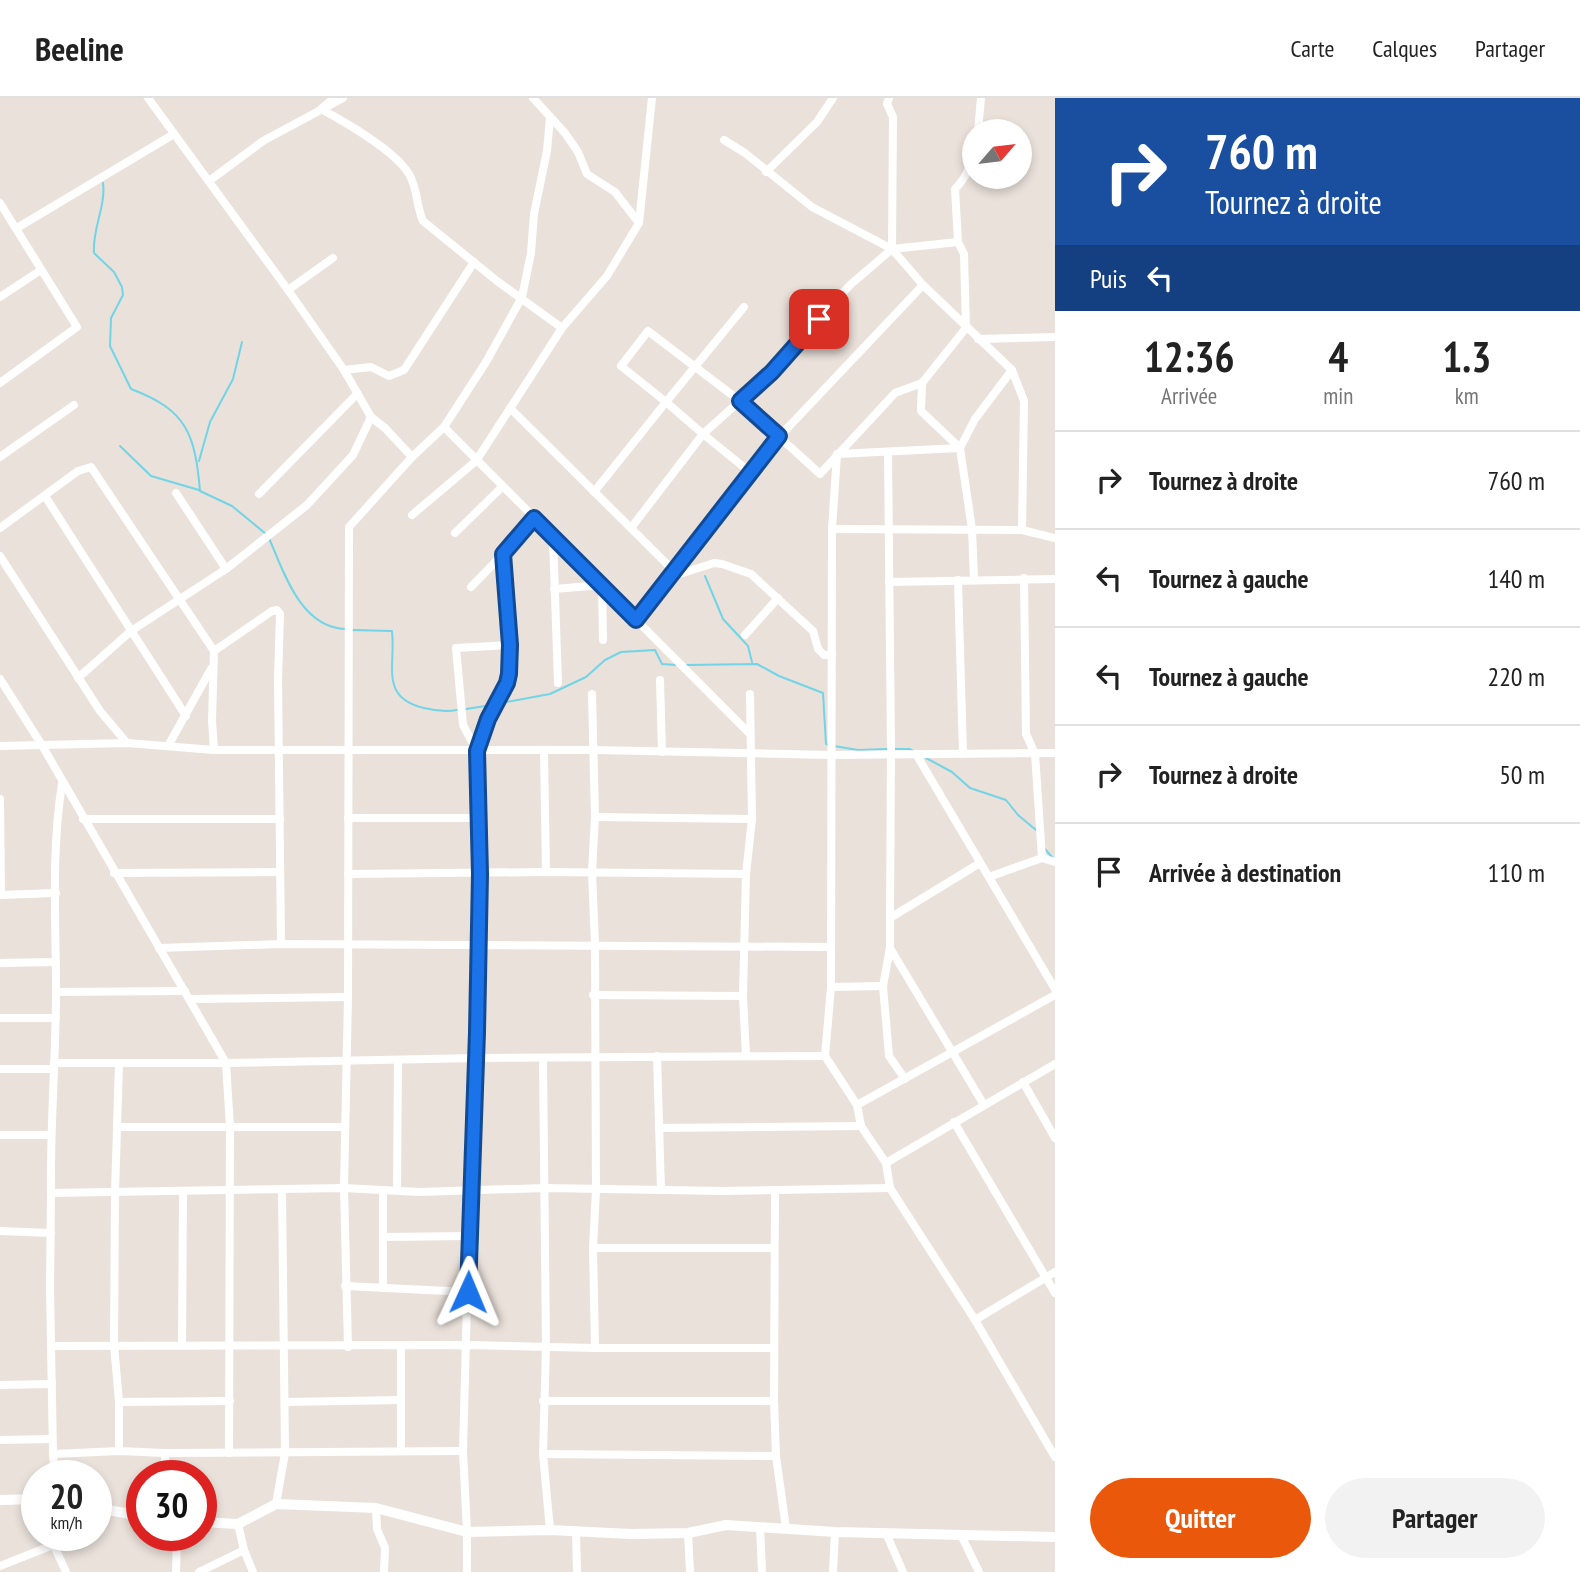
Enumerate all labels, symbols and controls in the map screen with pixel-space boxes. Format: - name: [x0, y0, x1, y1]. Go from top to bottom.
- text: Beeline: [35, 27, 124, 70]
- text: Carte: [1291, 33, 1334, 64]
- text: Calques: [1372, 33, 1437, 64]
- text: Partager: [1475, 33, 1545, 64]
- north arrow: [962, 119, 1032, 189]
- map controls: [962, 119, 1032, 189]
- text: 760 m: [1205, 119, 1318, 183]
- icon: right: [1090, 126, 1181, 217]
- text: Tournez à droite: [1205, 181, 1382, 223]
- icon: left: [1141, 259, 1179, 297]
- text: Puis: [1090, 262, 1127, 295]
- pin: [789, 289, 849, 349]
- icon: arrive: [800, 300, 838, 338]
- text: 12:36: [1144, 329, 1235, 384]
- text: 4: [1328, 329, 1348, 384]
- text: 1.3: [1442, 329, 1491, 384]
- text: Arrivée: [1161, 381, 1217, 410]
- text: min: [1323, 381, 1353, 410]
- text: km: [1455, 381, 1479, 410]
- icon: right: [1090, 461, 1128, 499]
- text: Tournez à droite: [1149, 464, 1298, 497]
- text: 760 m: [1487, 464, 1545, 497]
- icon: left: [1090, 559, 1128, 597]
- text: Tournez à gauche: [1149, 562, 1309, 595]
- text: 140 m: [1487, 562, 1545, 595]
- icon: left: [1090, 657, 1128, 695]
- text: Tournez à gauche: [1149, 660, 1309, 693]
- text: 220 m: [1487, 660, 1545, 693]
- icon: right: [1090, 755, 1128, 793]
- text: Tournez à droite: [1149, 758, 1298, 791]
- text: 50 m: [1499, 758, 1545, 791]
- icon: arrive: [1090, 853, 1128, 891]
- text: Arrivée à destination: [1149, 856, 1341, 889]
- text: 110 m: [1487, 856, 1545, 889]
- position arrow: [431, 1255, 505, 1329]
- speed limit sign: 30: [126, 1460, 217, 1551]
- text: 20: [50, 1473, 83, 1519]
- button: Quitter: [1090, 1478, 1311, 1558]
- button: Partager: [1325, 1478, 1545, 1558]
- text: km/h: [51, 1511, 82, 1534]

